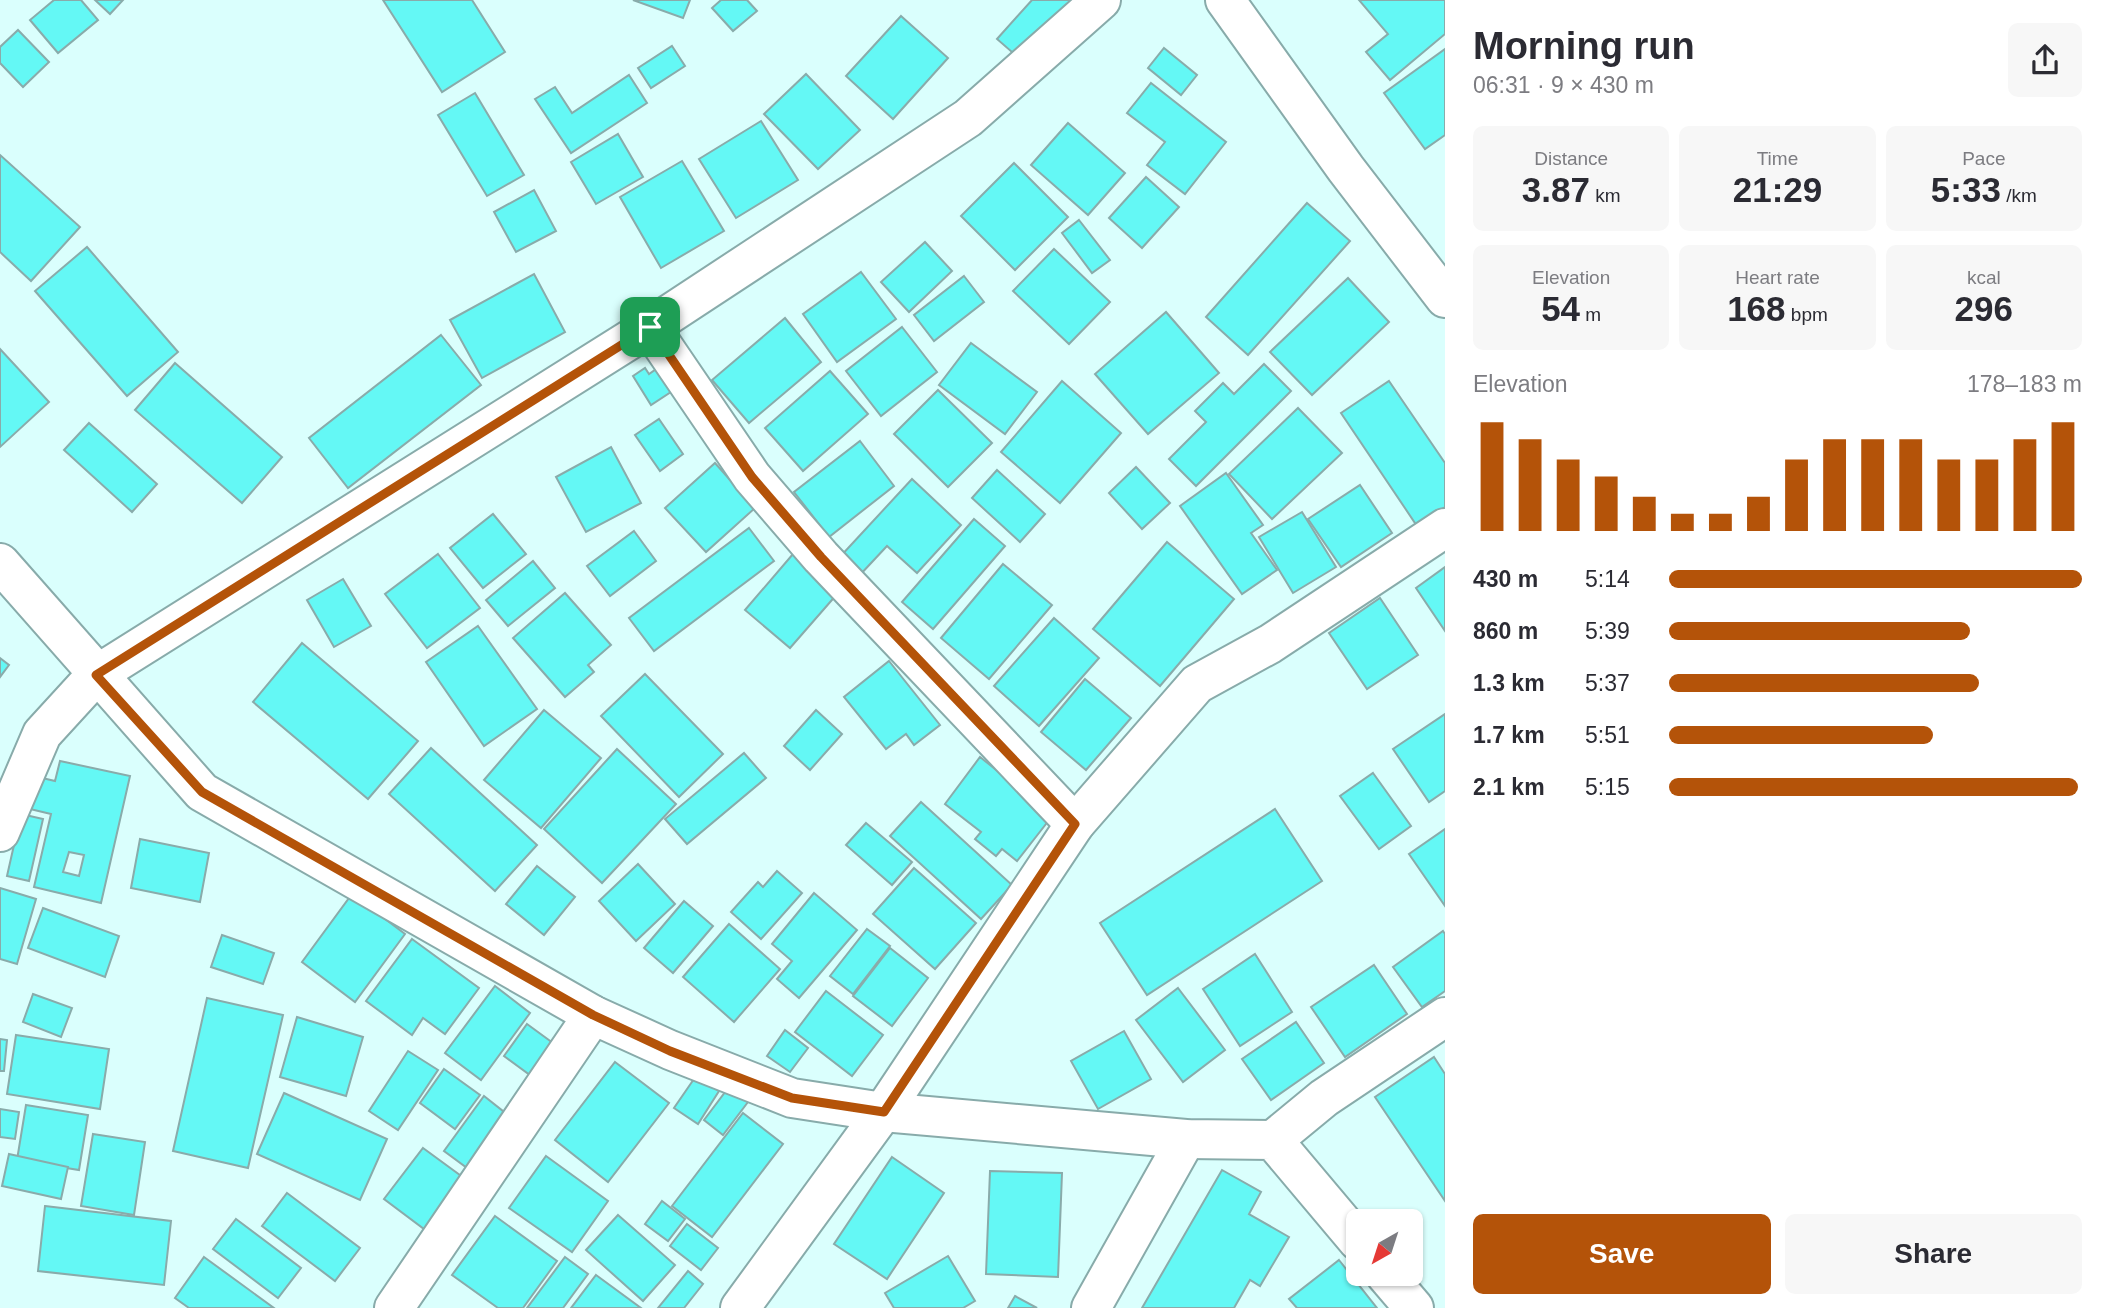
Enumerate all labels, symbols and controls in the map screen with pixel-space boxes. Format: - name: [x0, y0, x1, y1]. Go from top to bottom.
- button: share: [2008, 23, 2082, 97]
- text: Morning run: [1473, 25, 1695, 67]
- text: 06:31 · 9 × 430 m: [1473, 72, 1654, 98]
- text: Distance: [1534, 148, 1608, 169]
- text: Time: [1757, 148, 1798, 169]
- text: Pace: [1962, 148, 2005, 169]
- text: 3.87: [1522, 170, 1590, 209]
- text: 21:29: [1733, 170, 1822, 209]
- text: 5:33: [1931, 170, 2001, 209]
- text: km: [1590, 185, 1621, 206]
- text: /km: [2001, 185, 2037, 206]
- text: Elevation: [1532, 267, 1610, 288]
- text: Heart rate: [1735, 267, 1820, 288]
- text: kcal: [1967, 267, 2001, 288]
- text: 54: [1541, 289, 1580, 328]
- text: 168: [1727, 289, 1786, 328]
- text: 296: [1955, 289, 2013, 328]
- pin: [620, 297, 680, 357]
- text: m: [1580, 304, 1601, 325]
- text: bpm: [1786, 304, 1828, 325]
- icon: arrive: [631, 308, 669, 346]
- text: Elevation: [1473, 371, 1568, 397]
- text: 178–183 m: [1967, 371, 2082, 397]
- text: 430 m: [1473, 566, 1538, 592]
- text: 5:14: [1585, 566, 1630, 592]
- text: 860 m: [1473, 618, 1538, 644]
- text: 5:39: [1585, 618, 1630, 644]
- text: 1.3 km: [1473, 670, 1545, 696]
- text: 5:37: [1585, 670, 1630, 696]
- text: 1.7 km: [1473, 722, 1545, 748]
- text: 5:51: [1585, 722, 1630, 748]
- text: 2.1 km: [1473, 774, 1545, 800]
- text: 5:15: [1585, 774, 1630, 800]
- north arrow: [1346, 1209, 1423, 1286]
- map controls: [1346, 1209, 1423, 1286]
- button: Save: [1473, 1214, 1771, 1294]
- button: Share: [1785, 1214, 2082, 1294]

